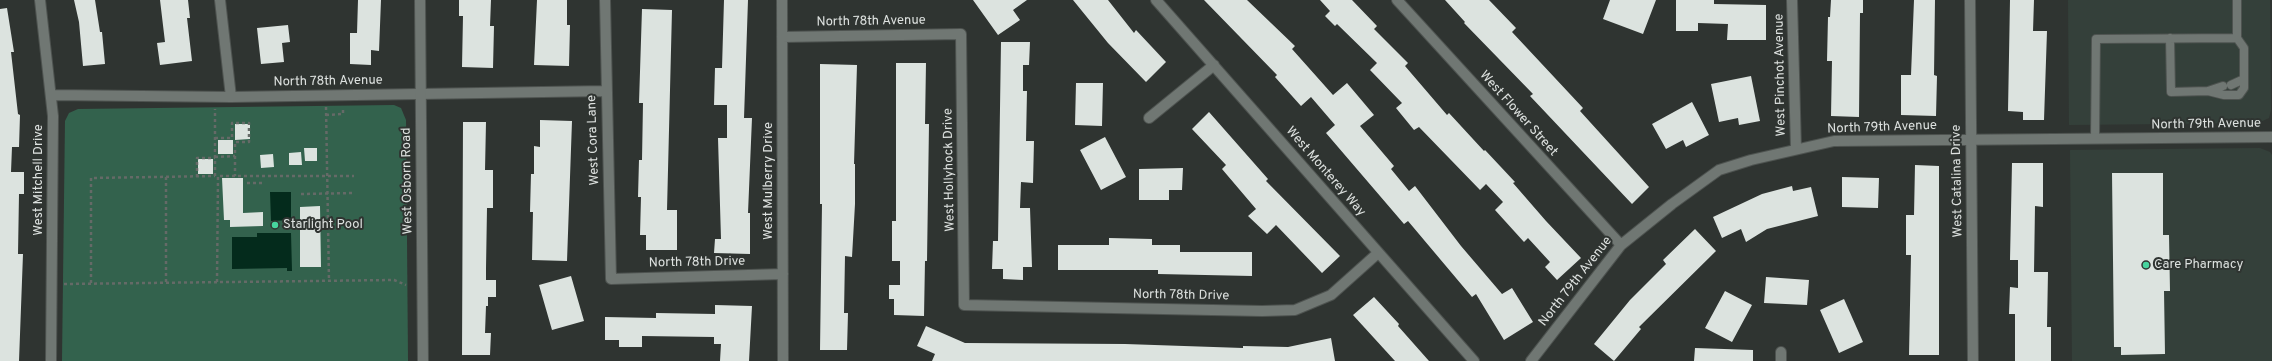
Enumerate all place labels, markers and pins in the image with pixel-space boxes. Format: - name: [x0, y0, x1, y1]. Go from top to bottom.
- place label: Starlight Pool: [283, 217, 363, 233]
- marker: Starlight Pool: [270, 220, 280, 230]
- place label: Care Pharmacy: [2154, 257, 2243, 273]
- marker: Care Pharmacy: [2141, 260, 2151, 270]

